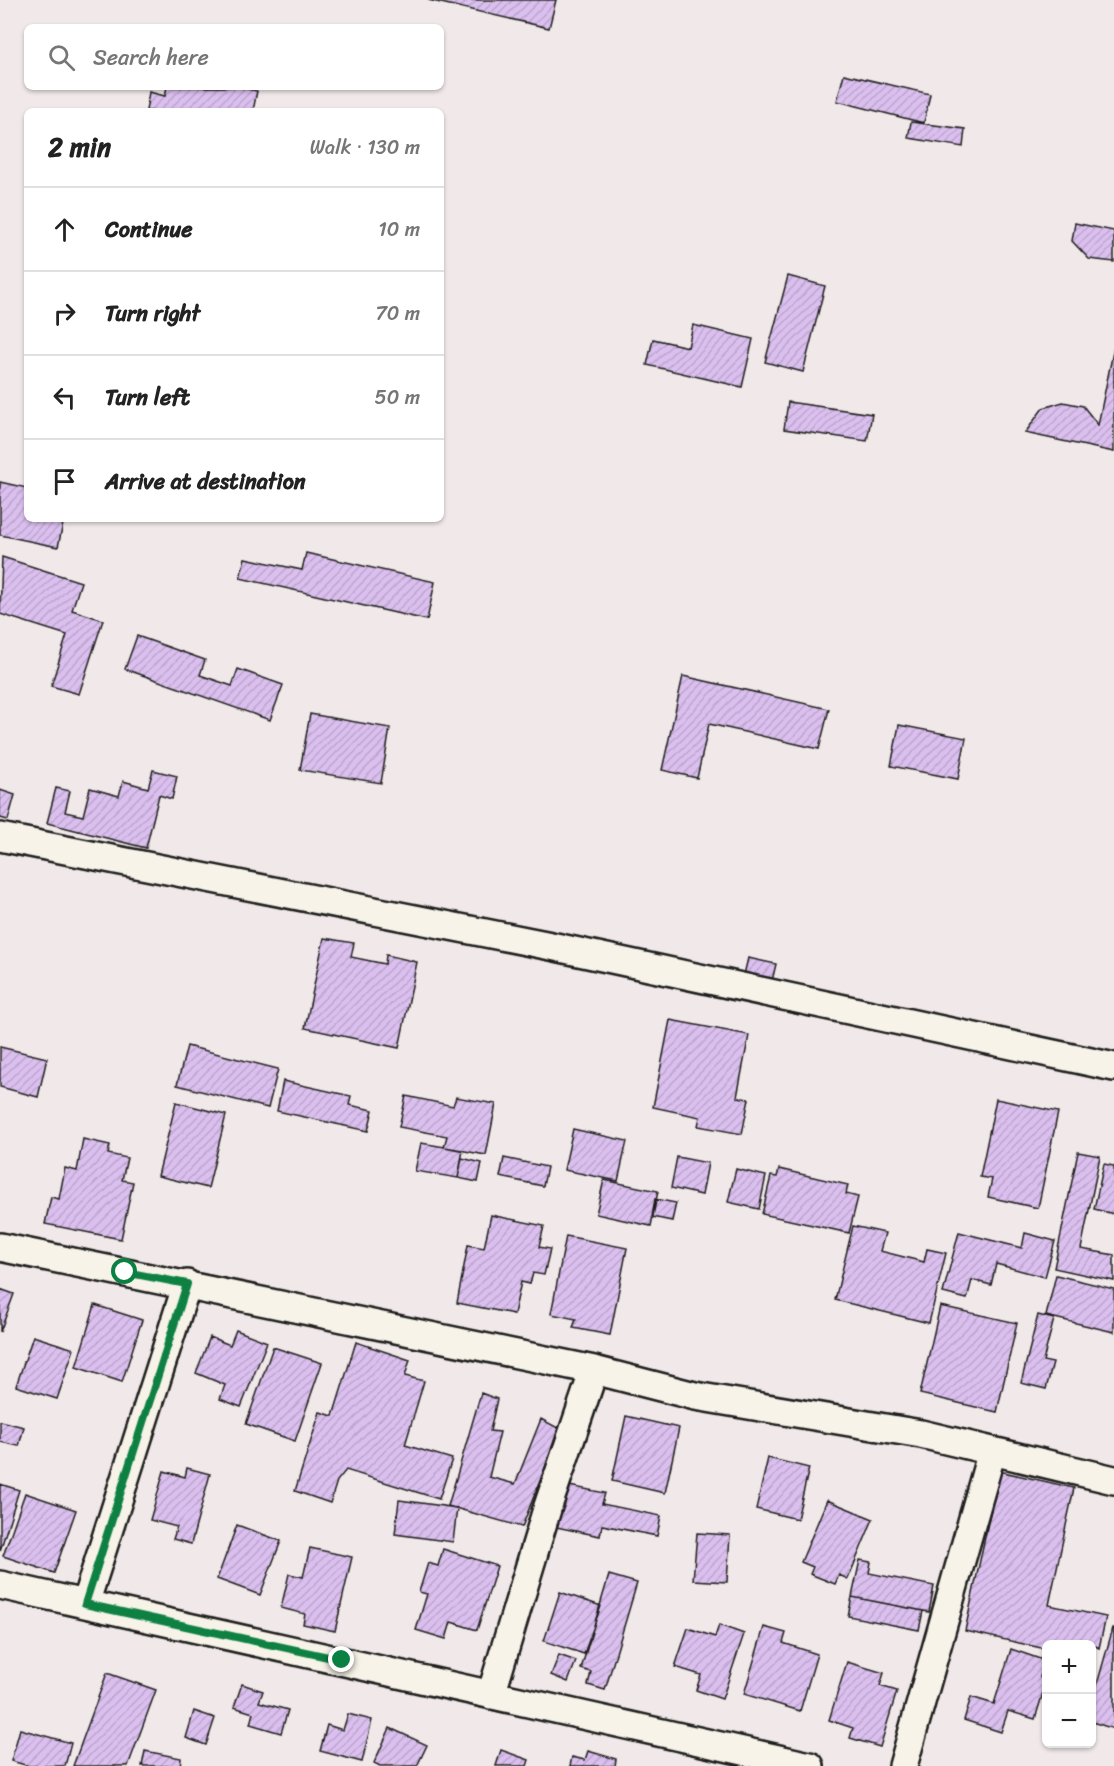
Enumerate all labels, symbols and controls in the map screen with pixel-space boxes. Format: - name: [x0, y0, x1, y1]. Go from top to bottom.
- search box: [24, 24, 444, 90]
- text: Search here: [93, 38, 209, 77]
- icon: search: [45, 41, 78, 74]
- text: 2 min: [48, 124, 111, 170]
- text: Walk · 130 m: [310, 130, 420, 165]
- text: Continue: [105, 210, 193, 249]
- text: 10 m: [378, 212, 420, 247]
- icon: ahead: [48, 213, 81, 246]
- text: Turn right: [105, 294, 200, 333]
- text: 70 m: [375, 296, 420, 331]
- icon: right: [48, 297, 81, 330]
- text: Turn left: [105, 378, 190, 417]
- text: 50 m: [375, 380, 420, 415]
- icon: left: [48, 381, 81, 414]
- text: Arrive at destination: [105, 462, 306, 501]
- icon: arrive: [48, 465, 81, 498]
- route start: [111, 1258, 137, 1284]
- map controls: [1042, 1640, 1096, 1748]
- button: +: [1042, 1640, 1096, 1694]
- route end: [328, 1646, 354, 1672]
- button: −: [1042, 1694, 1096, 1748]

